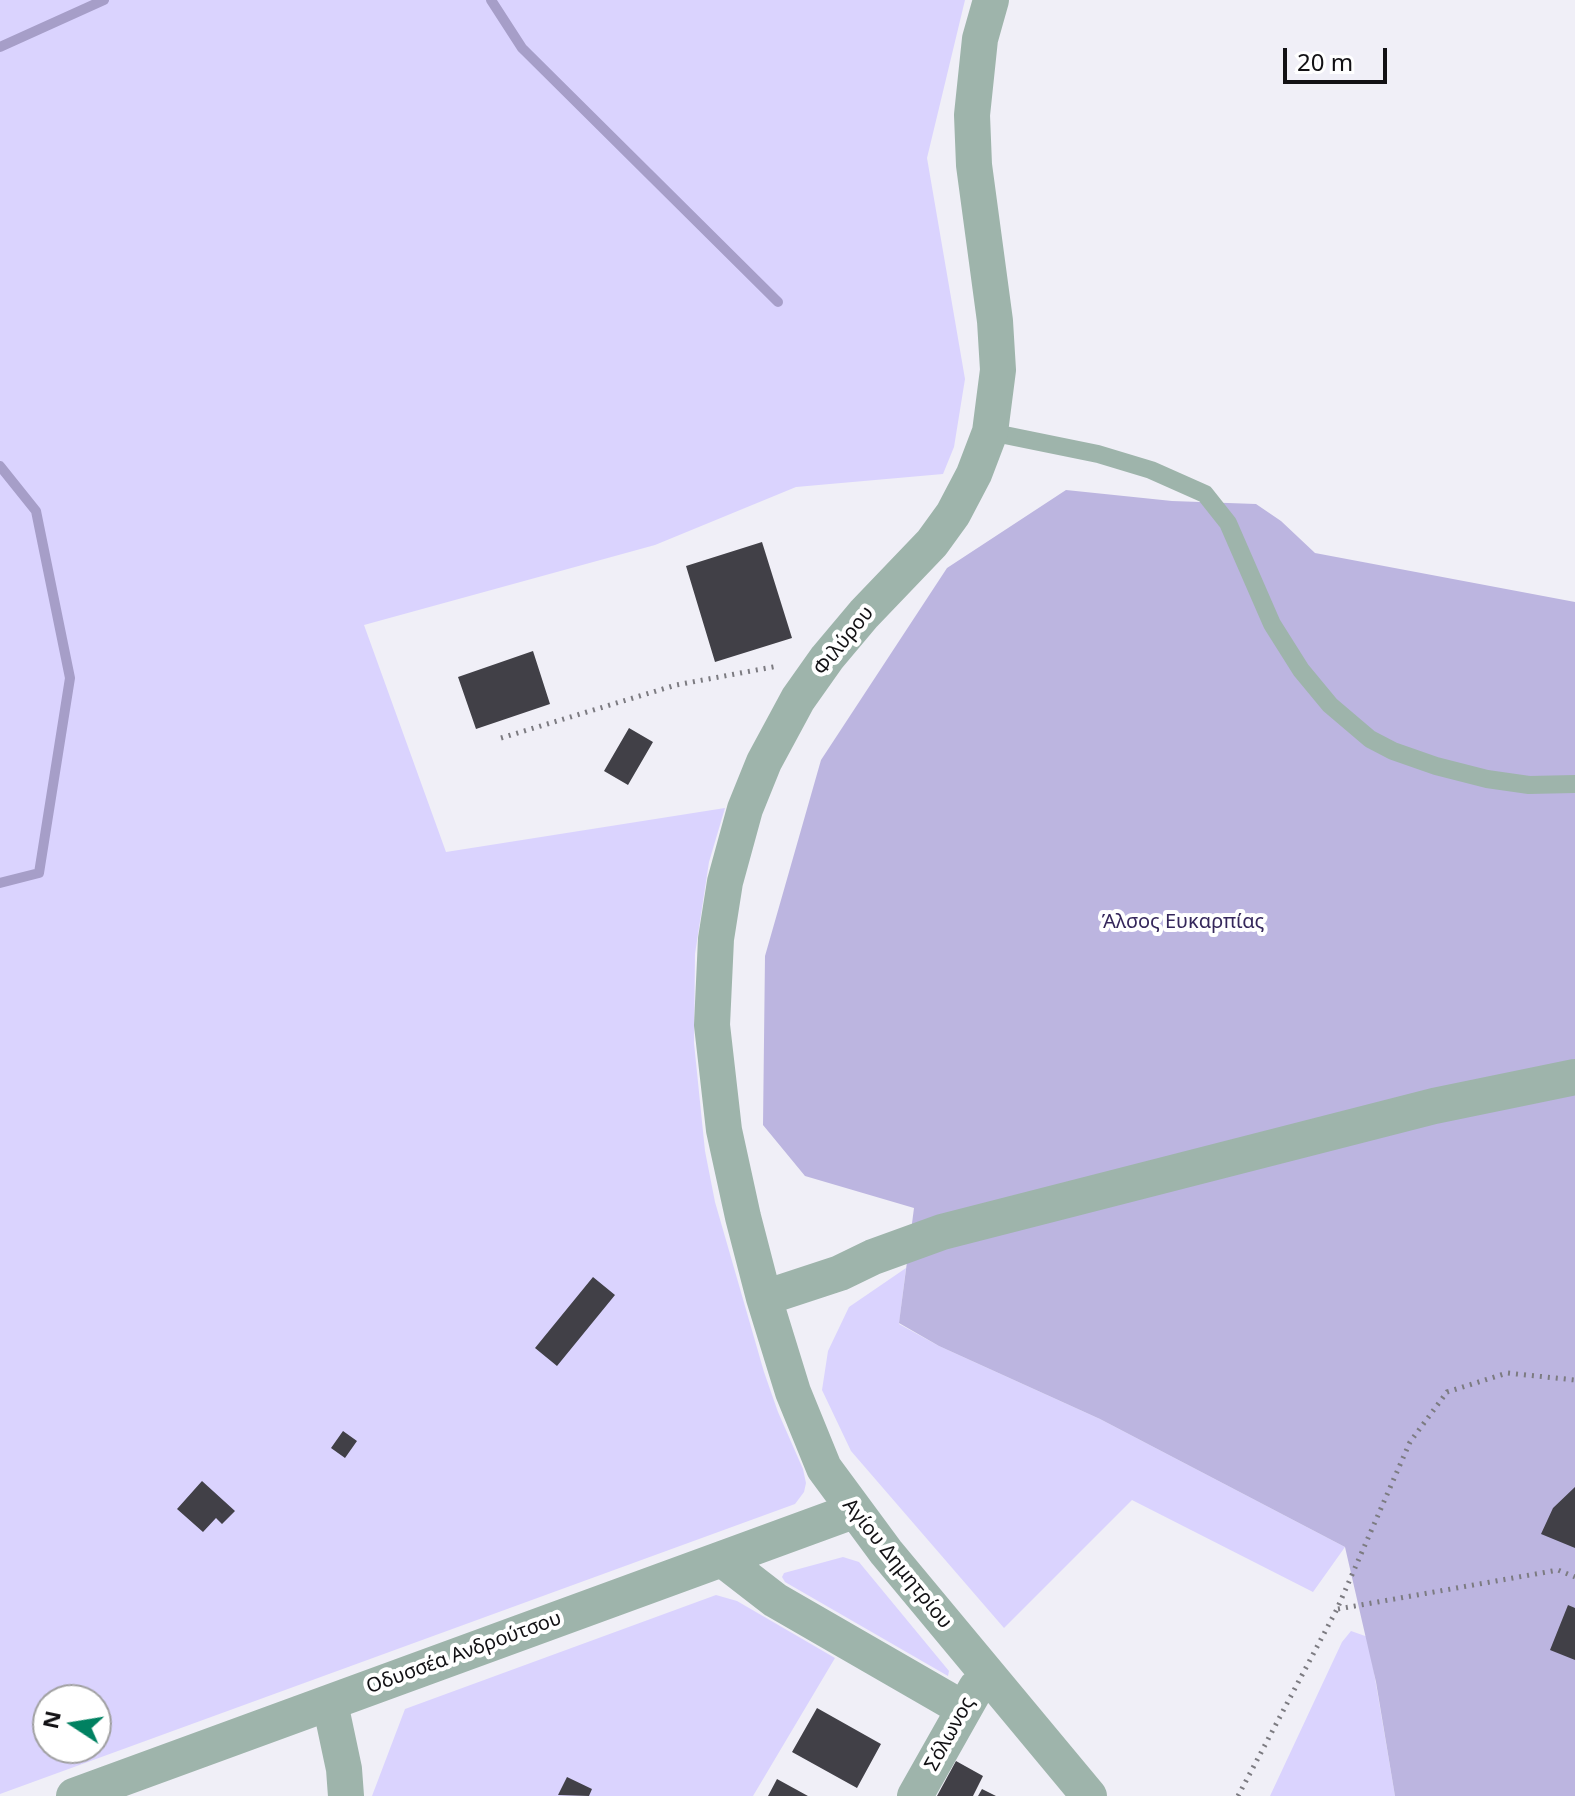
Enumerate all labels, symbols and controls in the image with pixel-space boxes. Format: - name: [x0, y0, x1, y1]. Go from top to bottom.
- scale bar: [1287, 32, 1391, 82]
- text: 20 m: [1297, 45, 1353, 78]
- street label: Φιλύρου: [809, 602, 879, 680]
- park label: Άλσος Ευκαρπίας: [1102, 910, 1264, 934]
- street label: Αγίου Δημητρίου: [837, 1494, 957, 1634]
- street label: Οδυσσέα Ανδρούτσου: [363, 1607, 565, 1699]
- north arrow: [32, 1684, 112, 1764]
- street label: Σόλωνος: [920, 1693, 980, 1775]
- text: N: [34, 1708, 67, 1731]

